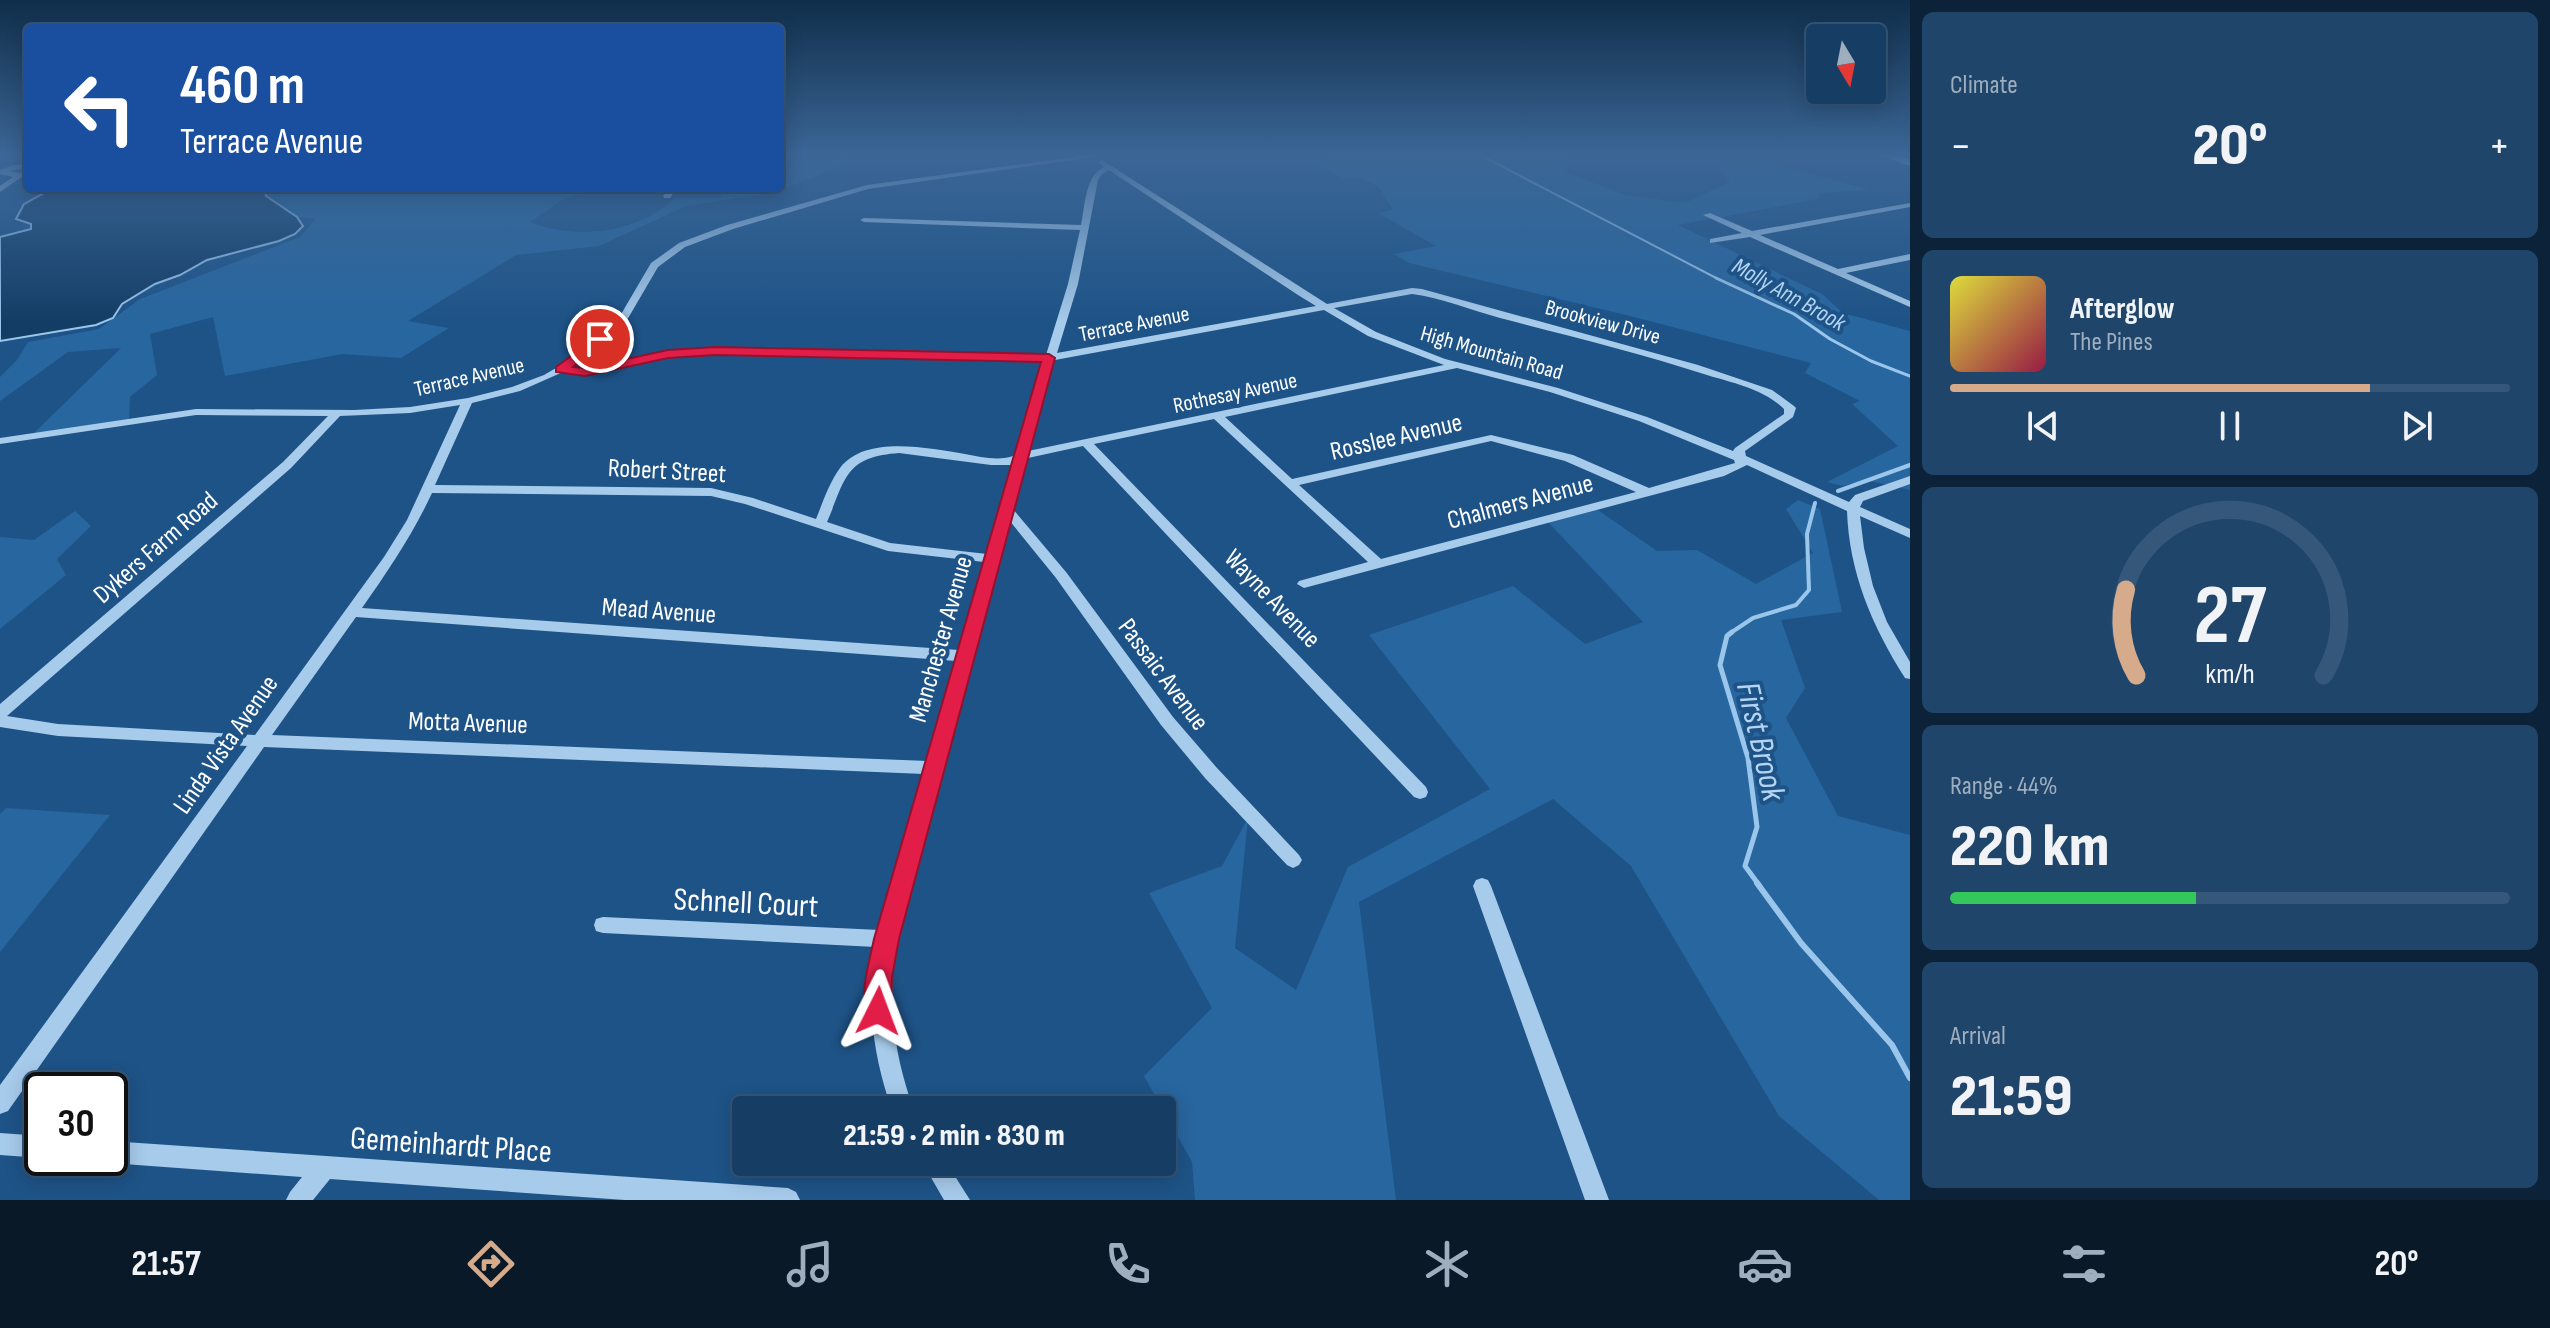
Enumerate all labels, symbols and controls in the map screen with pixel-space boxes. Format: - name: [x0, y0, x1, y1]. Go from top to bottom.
- north arrow: [1806, 24, 1886, 104]
- map controls: [1806, 24, 1886, 104]
- text: 460 m: [180, 53, 305, 120]
- icon: left: [48, 56, 152, 160]
- text: Climate: [1950, 70, 2018, 101]
- text: 20°: [2192, 110, 2268, 182]
- text: −: [1950, 120, 1972, 173]
- text: +: [2488, 120, 2510, 173]
- text: Terrace Avenue: [180, 121, 363, 164]
- water label: Molly Ann Brook: [1727, 251, 1851, 338]
- text: Afterglow: [2070, 291, 2175, 327]
- street label: Brookview Drive: [1542, 294, 1663, 351]
- street label: Terrace Avenue: [1077, 301, 1192, 348]
- pin: [566, 305, 634, 373]
- icon: arrive: [578, 317, 622, 361]
- street label: High Mountain Road: [1417, 320, 1566, 387]
- text: The Pines: [2070, 327, 2153, 358]
- street label: Terrace Avenue: [412, 352, 527, 403]
- street label: Rothesay Avenue: [1171, 367, 1300, 420]
- icon: previous: [2021, 404, 2065, 448]
- icon: pause: [2208, 404, 2252, 448]
- icon: next: [2395, 404, 2439, 448]
- street label: Rosslee Avenue: [1327, 407, 1465, 468]
- street label: Robert Street: [607, 453, 727, 490]
- street label: Chalmers Avenue: [1444, 468, 1597, 537]
- street label: Dykers Farm Road: [88, 486, 224, 610]
- street label: Wayne Avenue: [1217, 543, 1327, 655]
- street label: Manchester Avenue: [903, 553, 980, 726]
- text: 27: [2194, 567, 2267, 667]
- street label: Mead Avenue: [601, 592, 717, 631]
- street label: Passaic Avenue: [1111, 613, 1215, 737]
- text: km/h: [2205, 657, 2255, 692]
- street label: Linda Vista Avenue: [167, 670, 285, 820]
- water label: First Brook: [1727, 678, 1794, 806]
- street label: Motta Avenue: [408, 706, 528, 741]
- text: Range · 44%: [1950, 771, 2058, 802]
- text: 220 km: [1950, 811, 2109, 883]
- street label: Schnell Court: [673, 880, 819, 927]
- position arrow: [836, 969, 920, 1053]
- text: Arrival: [1950, 1021, 2006, 1052]
- text: 21:59: [1950, 1061, 2073, 1133]
- speed limit sign: 30: [24, 1072, 128, 1176]
- text: 21:59 · 2 min · 830 m: [843, 1118, 1065, 1154]
- street label: Gemeinhardt Place: [349, 1119, 553, 1172]
- icon: directions: [463, 1236, 519, 1292]
- icon: music: [782, 1236, 838, 1292]
- icon: phone: [1100, 1236, 1156, 1292]
- icon: climate: [1419, 1236, 1475, 1292]
- icon: car: [1737, 1236, 1793, 1292]
- icon: filters: [2056, 1236, 2112, 1292]
- text: 21:57: [131, 1243, 201, 1286]
- text: 20°: [2374, 1243, 2419, 1286]

